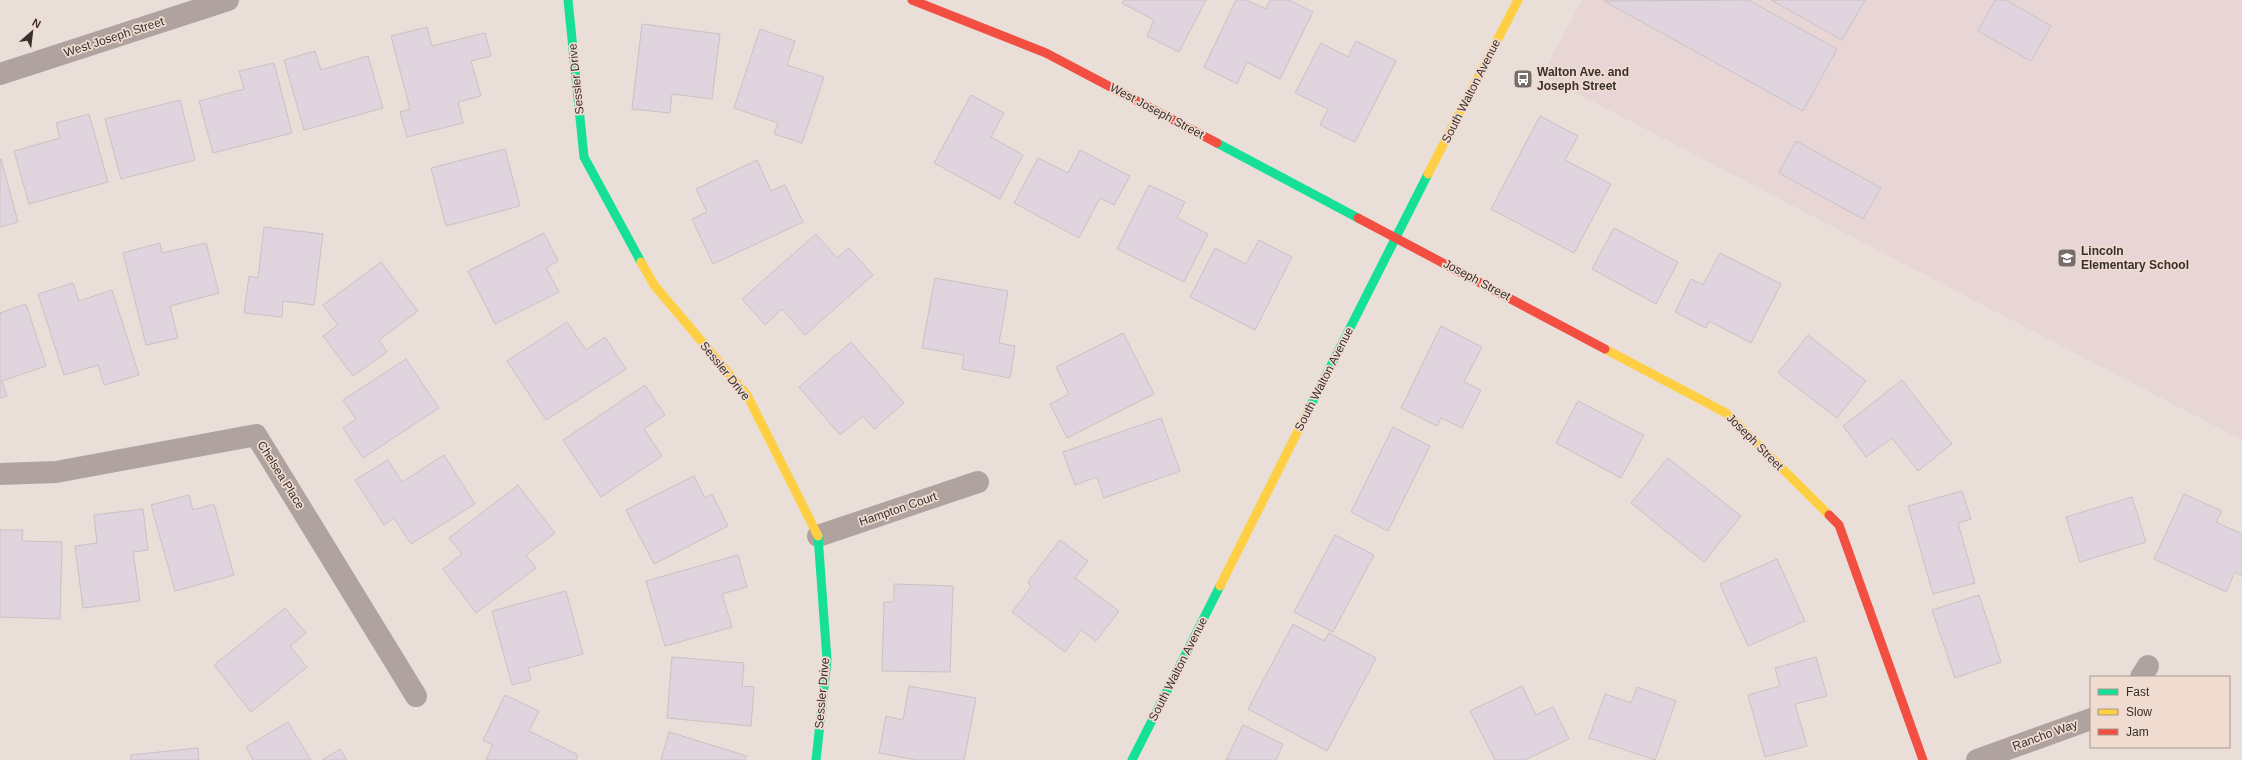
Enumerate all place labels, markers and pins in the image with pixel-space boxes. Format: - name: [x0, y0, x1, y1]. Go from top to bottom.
- place label: Walton Ave. and Joseph Street: [1537, 65, 1629, 93]
- bus stop icon: Walton Ave. and Joseph Street: [1512, 68, 1534, 90]
- place label: Lincoln Elementary School: [2081, 244, 2189, 272]
- school or university icon: Lincoln Elementary School: [2056, 247, 2078, 269]

